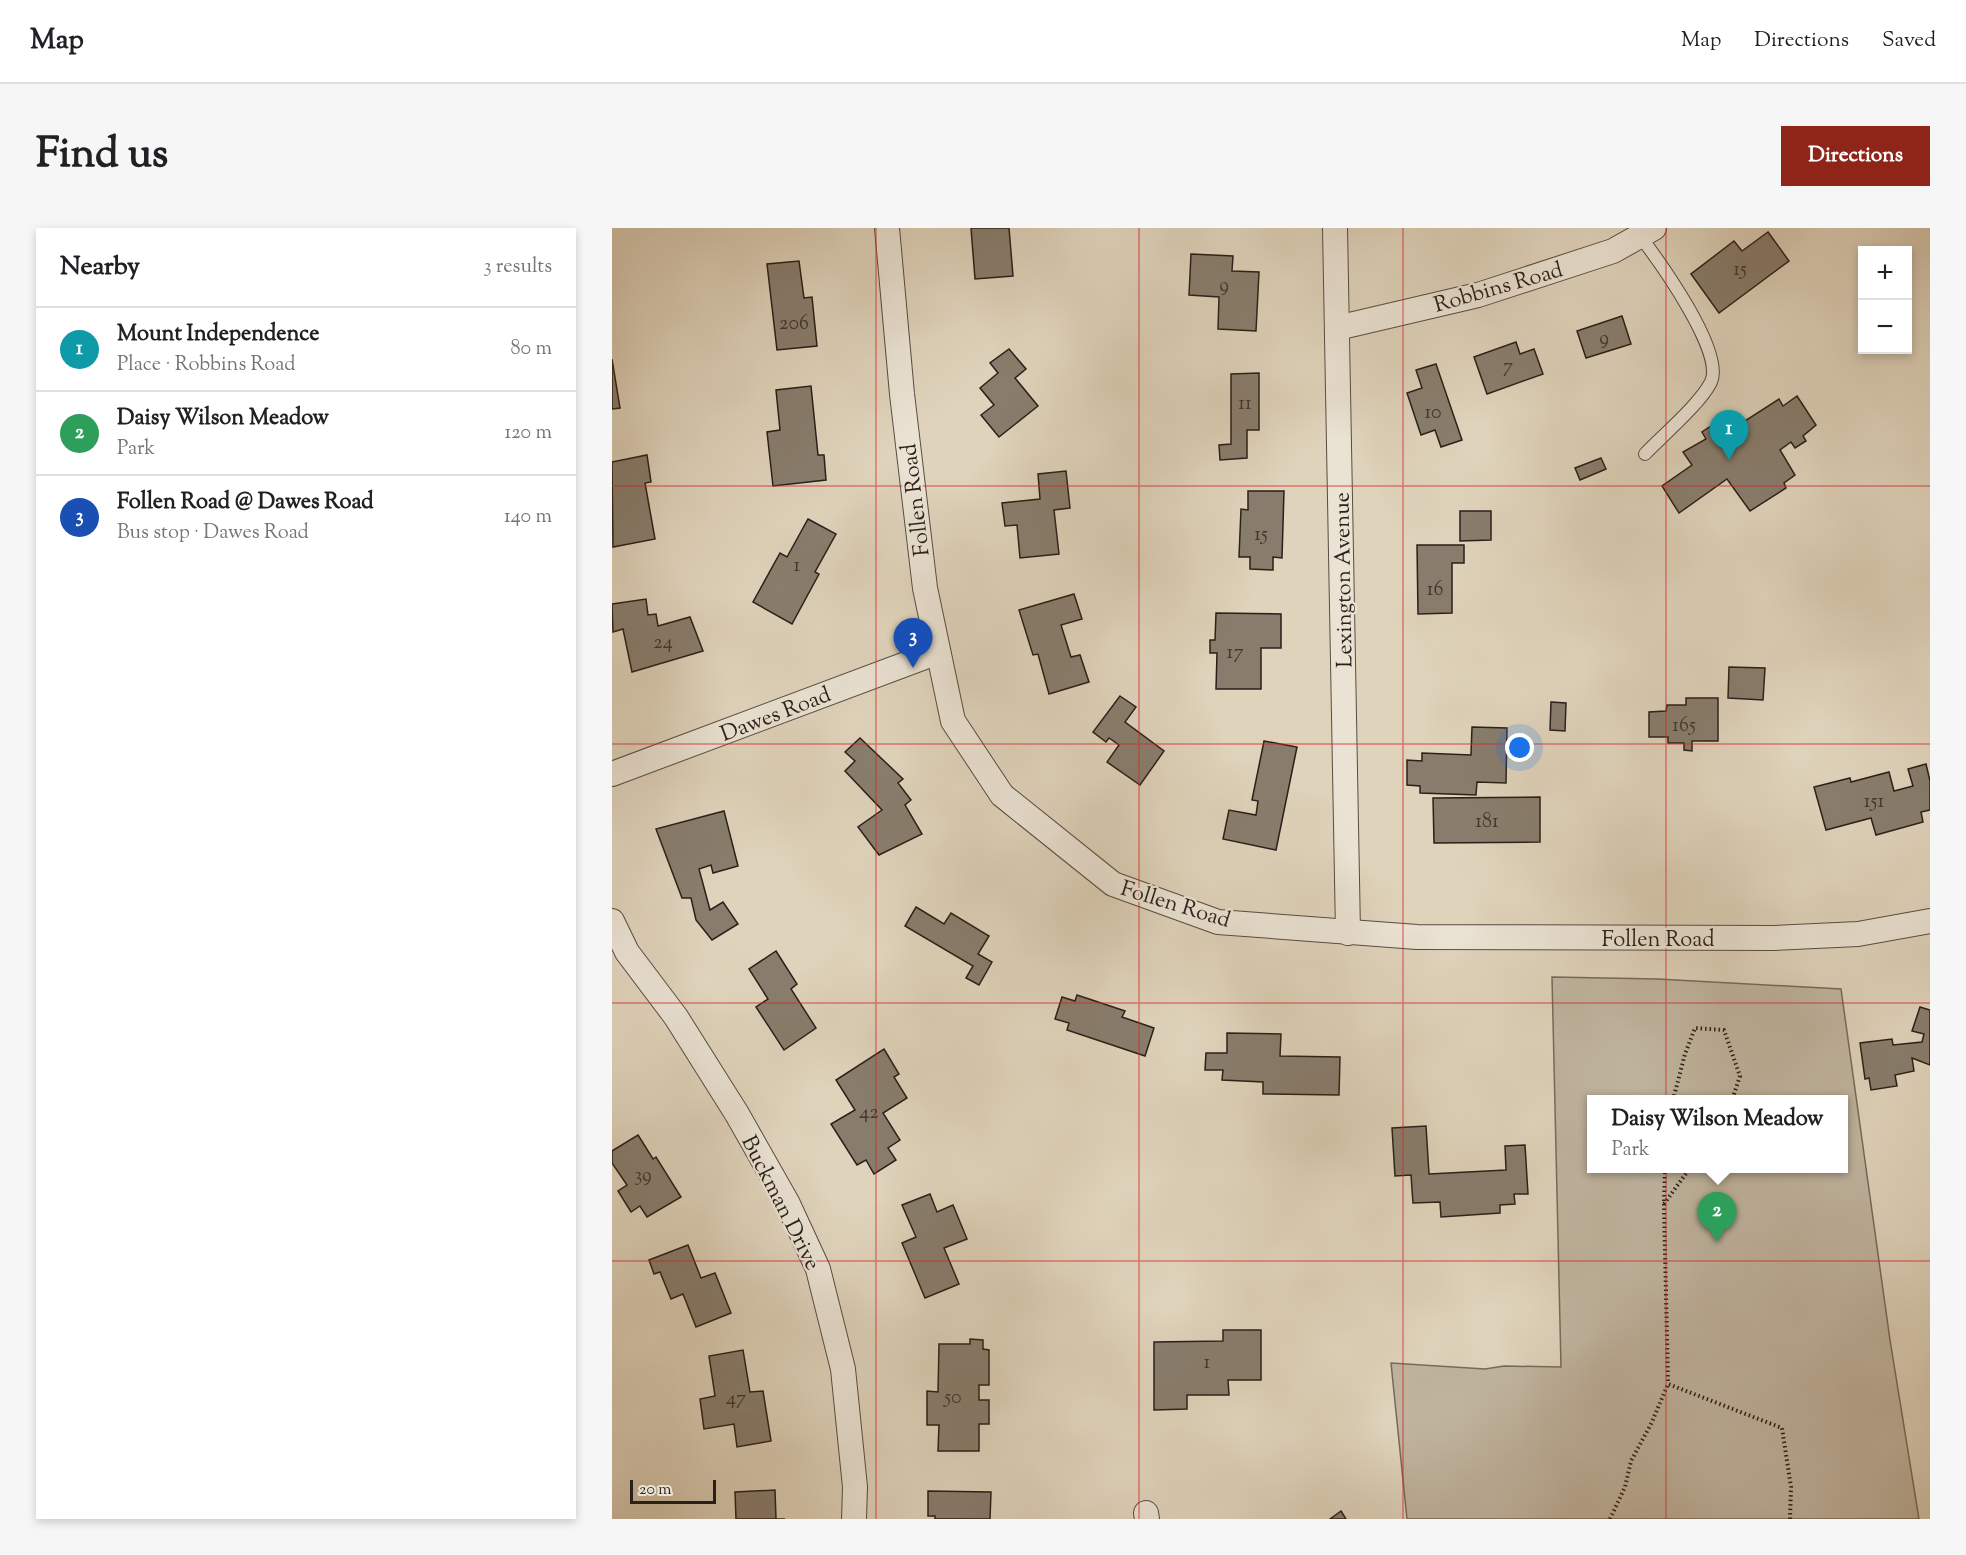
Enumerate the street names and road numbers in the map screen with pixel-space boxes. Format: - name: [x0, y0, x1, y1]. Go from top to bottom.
- street label: Robbins Road: [1431, 255, 1567, 323]
- street label: Follen Road: [894, 441, 940, 558]
- street label: Lexington Avenue: [1327, 492, 1363, 668]
- street label: Dawes Road: [716, 680, 836, 752]
- street label: Follen Road: [1116, 874, 1234, 938]
- street label: Follen Road: [1601, 925, 1715, 957]
- street label: Buckman Drive: [732, 1130, 827, 1276]

